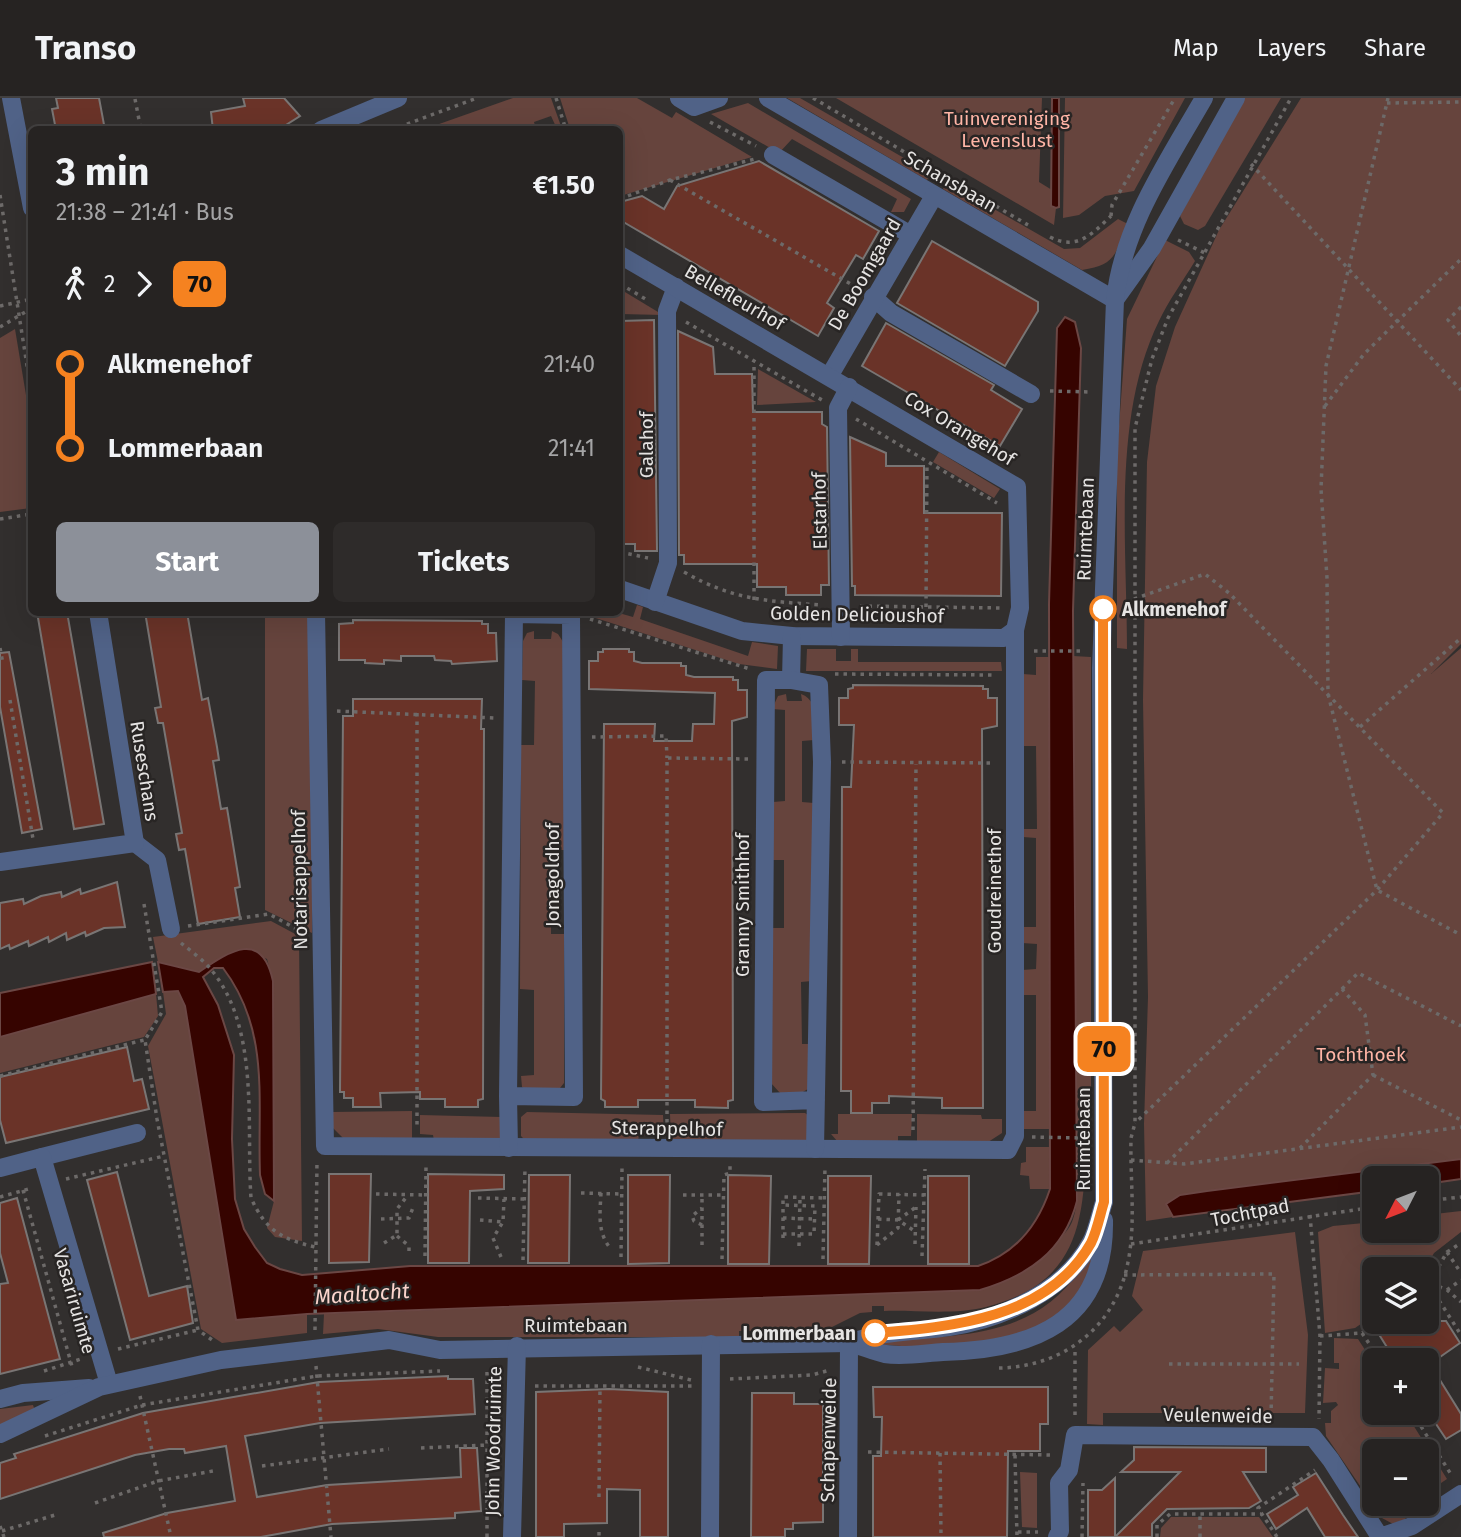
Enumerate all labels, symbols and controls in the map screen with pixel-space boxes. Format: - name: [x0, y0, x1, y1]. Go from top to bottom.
- text: Transo: [35, 28, 136, 68]
- text: Map: [1173, 34, 1219, 62]
- text: Layers: [1257, 34, 1326, 62]
- text: Share: [1364, 34, 1426, 62]
- park label: Tuinvereniging Levenslust: [944, 107, 1070, 152]
- street label: Schansbaan: [900, 146, 1001, 217]
- text: 3 min: [56, 149, 150, 195]
- text: €1.50: [533, 170, 595, 201]
- text: 21:38 – 21:41 · Bus: [56, 198, 234, 226]
- street label: De Boomgaard: [823, 214, 906, 335]
- street label: Bellefleurhof: [681, 260, 790, 336]
- icon: walk: [56, 265, 94, 303]
- icon: forward: [125, 265, 163, 303]
- text: 2: [104, 270, 115, 298]
- text: 70: [187, 270, 212, 298]
- text: Alkmenehof: [108, 349, 251, 380]
- text: 21:40: [544, 350, 595, 378]
- street label: Cox Orangehof: [900, 386, 1021, 471]
- street label: Galahof: [635, 410, 658, 478]
- text: Lommerbaan: [108, 433, 263, 464]
- text: 21:41: [548, 434, 595, 462]
- street label: Elstarhof: [807, 470, 832, 550]
- street label: Ruimtebaan: [1072, 477, 1099, 581]
- button: Start: [56, 522, 319, 602]
- button: Tickets: [333, 522, 595, 602]
- marker: Alkmenehof: [1090, 596, 1116, 622]
- place label: Alkmenehof: [1121, 598, 1228, 621]
- street label: Golden Delicioushof: [770, 601, 946, 628]
- street label: Ruseschans: [125, 719, 164, 823]
- street label: Notarisappelhof: [287, 808, 312, 950]
- street label: Jonagoldhof: [541, 821, 564, 927]
- street label: Goudreinethof: [983, 827, 1006, 953]
- street label: Granny Smithhof: [731, 831, 754, 977]
- line badge: 70: [1072, 1026, 1136, 1072]
- text: 70: [1091, 1035, 1117, 1063]
- park label: Tochthoek: [1316, 1043, 1406, 1066]
- street label: Ruimtebaan: [1072, 1087, 1095, 1191]
- street label: Sterappelhof: [611, 1116, 725, 1141]
- north arrow: [1362, 1166, 1438, 1242]
- map controls: [1362, 1166, 1439, 1516]
- street label: Tochtpad: [1209, 1194, 1291, 1231]
- street label: Vasariruimte: [48, 1246, 101, 1357]
- button: layers: [1362, 1257, 1439, 1334]
- water label: Maaltocht: [314, 1278, 411, 1310]
- street label: Ruimtebaan: [524, 1314, 628, 1337]
- marker: Lommerbaan: [862, 1320, 888, 1346]
- place label: Lommerbaan: [743, 1322, 856, 1345]
- button: +: [1362, 1348, 1439, 1425]
- street label: John Woodruimte: [481, 1366, 506, 1516]
- street label: Schapenweide: [816, 1377, 841, 1503]
- street label: Veulenweide: [1163, 1403, 1273, 1428]
- button: −: [1362, 1439, 1439, 1516]

